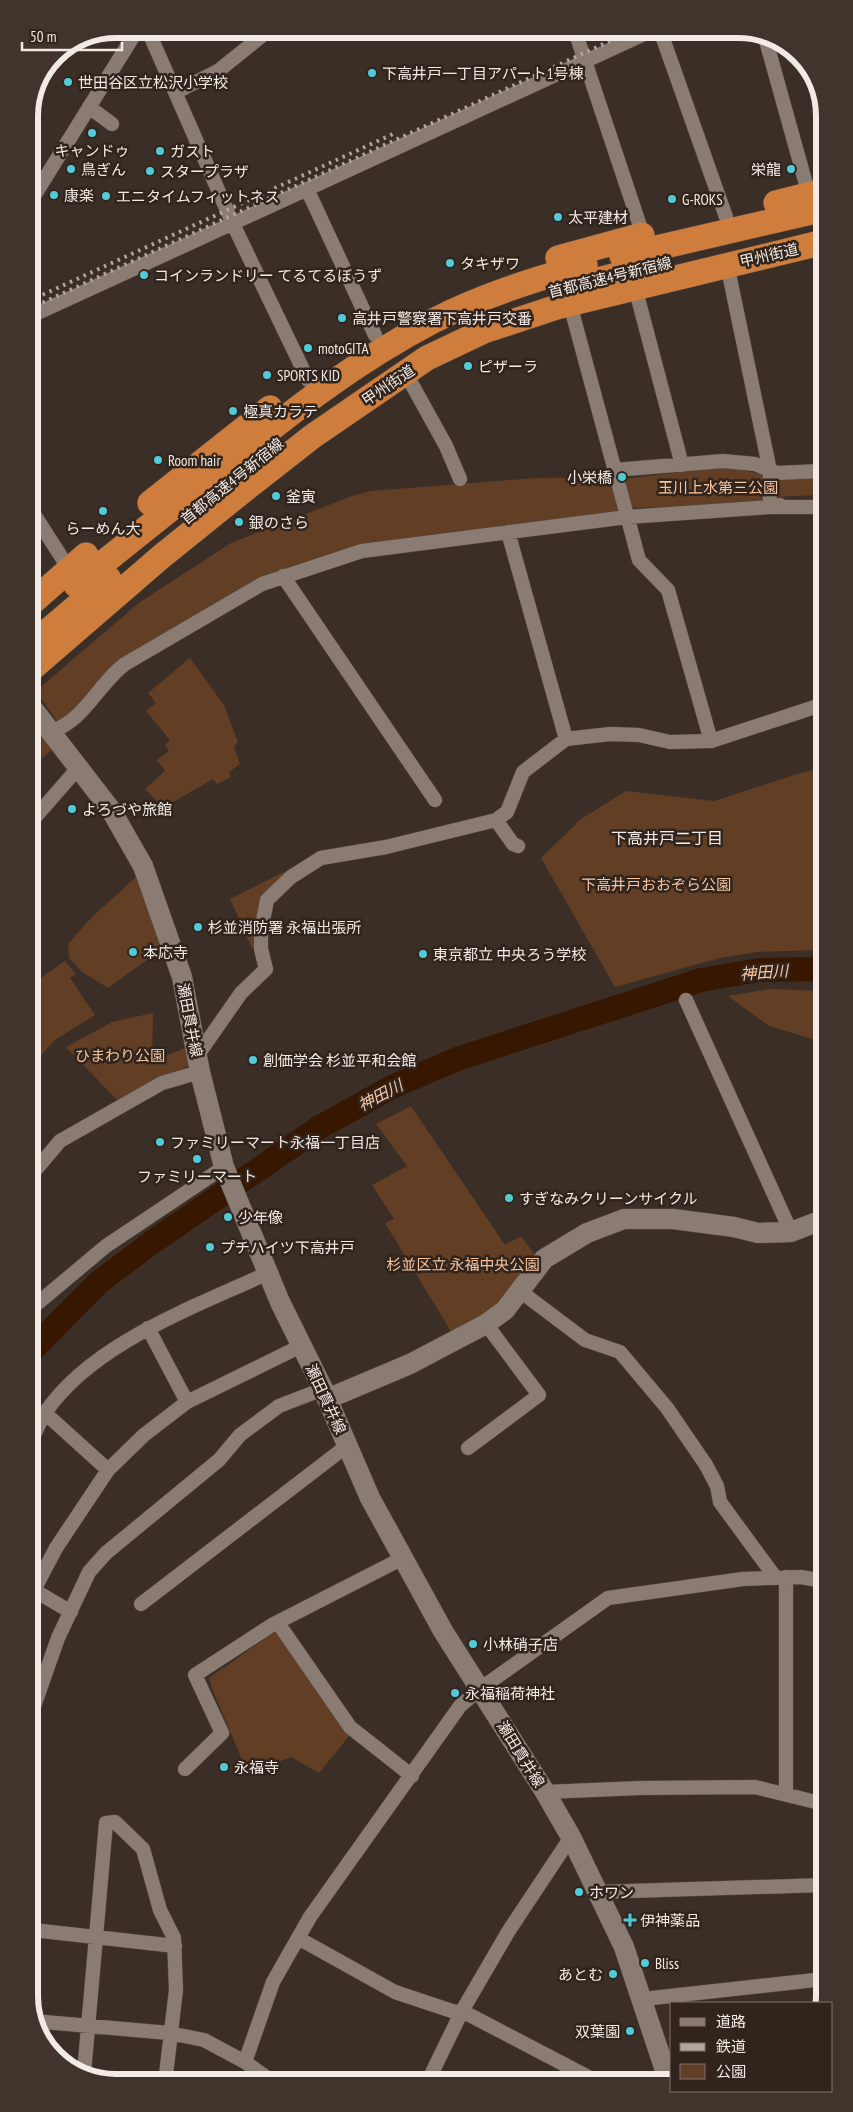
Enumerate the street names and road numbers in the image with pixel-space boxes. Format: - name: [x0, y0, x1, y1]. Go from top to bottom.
- street label: 甲州街道: [738, 239, 800, 271]
- street label: 首都高速4号新宿線: [546, 252, 674, 302]
- street label: 甲州街道: [358, 360, 418, 410]
- street label: 首都高速4号新宿線: [177, 434, 287, 528]
- street label: 瀬田貫井線: [174, 981, 206, 1059]
- street label: 瀬田貫井線: [302, 1361, 350, 1437]
- street label: 瀬田貫井線: [493, 1717, 549, 1791]

